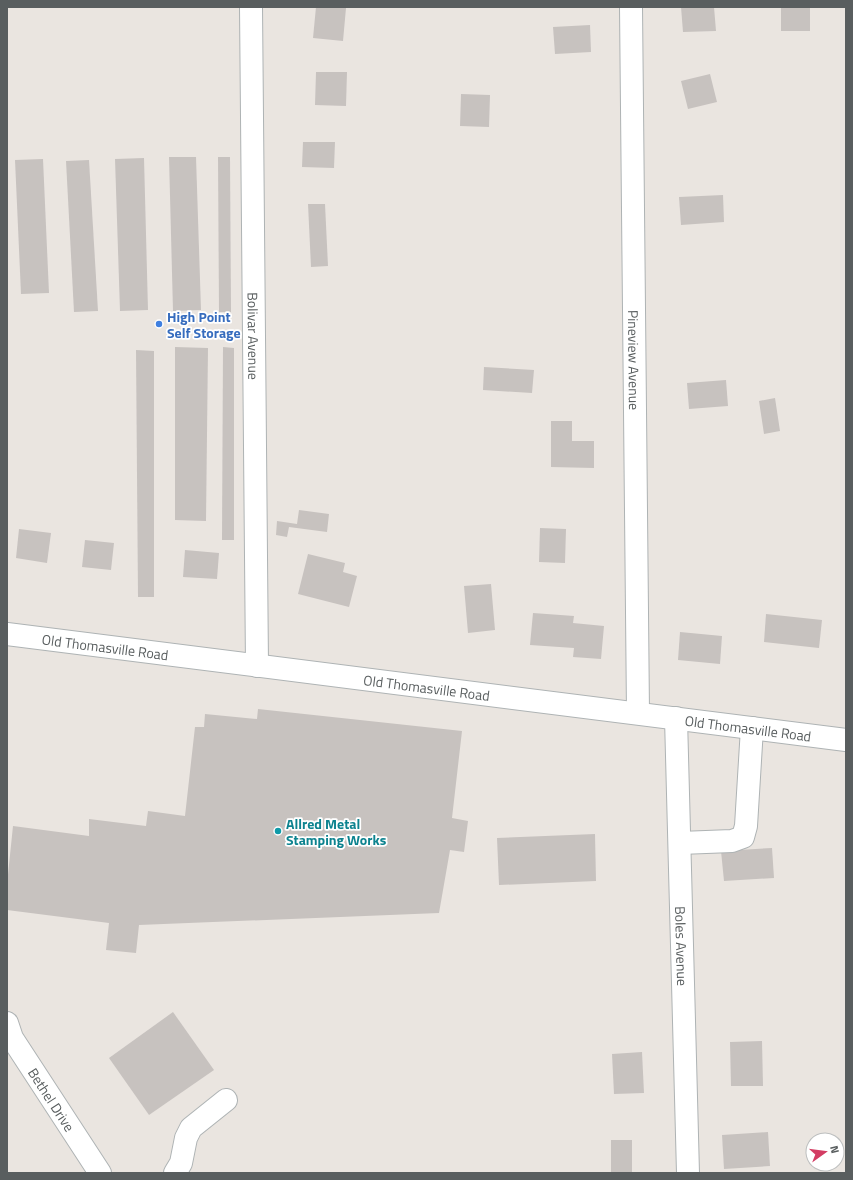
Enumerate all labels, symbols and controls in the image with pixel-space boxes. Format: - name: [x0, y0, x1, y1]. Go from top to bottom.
- street label: Bolivar Avenue: [243, 292, 265, 380]
- place label: High Point Self Storage: [167, 306, 241, 343]
- street label: Pineview Avenue: [624, 310, 645, 410]
- marker: High Point Self Storage: [154, 319, 164, 329]
- street label: Old Thomasville Road: [41, 628, 170, 665]
- street label: Old Thomasville Road: [362, 669, 491, 705]
- street label: Old Thomasville Road: [684, 709, 813, 746]
- place label: Allred Metal Stamping Works: [286, 813, 387, 850]
- marker: Allred Metal Stamping Works: [273, 826, 283, 836]
- street label: Boles Avenue: [670, 906, 694, 986]
- street label: Bethel Drive: [23, 1063, 80, 1135]
- north arrow: [805, 1132, 845, 1172]
- text: N: [826, 1144, 843, 1155]

